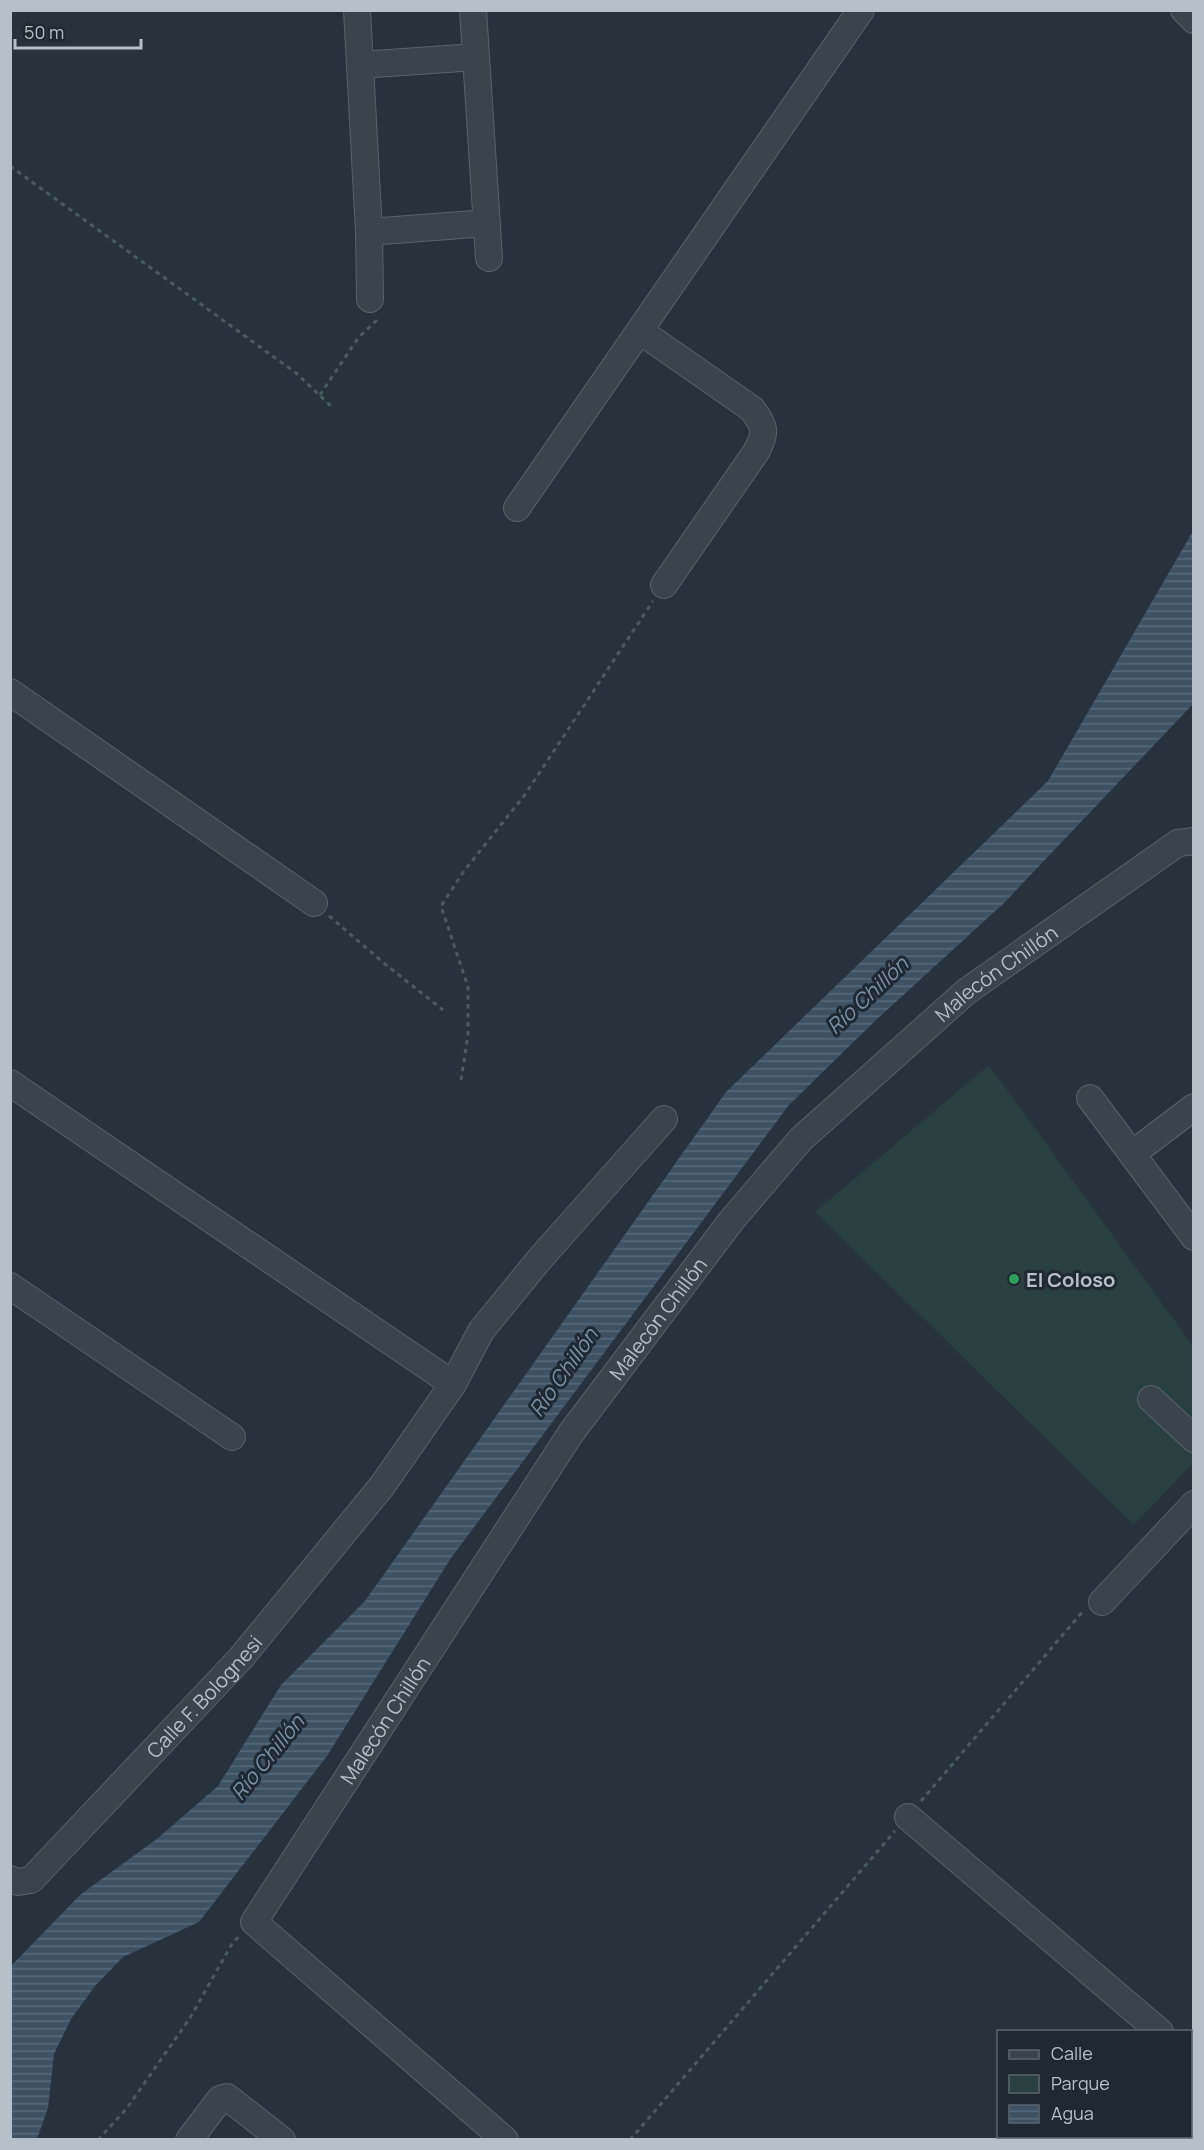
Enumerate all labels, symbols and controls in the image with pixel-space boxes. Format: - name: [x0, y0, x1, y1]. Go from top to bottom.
- scale bar: [15, 12, 141, 50]
- text: 50 m: [24, 20, 64, 44]
- street label: Malecón Chillón: [929, 918, 1063, 1027]
- water label: Río Chillón: [820, 949, 915, 1040]
- street label: Malecón Chillón: [603, 1252, 713, 1385]
- place label: El Coloso: [1026, 1266, 1115, 1293]
- marker: El Coloso: [1007, 1272, 1021, 1286]
- water label: Río Chillón: [522, 1321, 605, 1422]
- street label: Calle F. Bolognesi: [140, 1629, 268, 1764]
- street label: Malecón Chillón: [334, 1651, 436, 1789]
- water label: Río Chillón: [224, 1707, 311, 1805]
- legend: [997, 2030, 1192, 2138]
- text: Calle: [1051, 2041, 1093, 2065]
- text: Parque: [1051, 2071, 1110, 2095]
- text: Agua: [1051, 2101, 1094, 2125]

